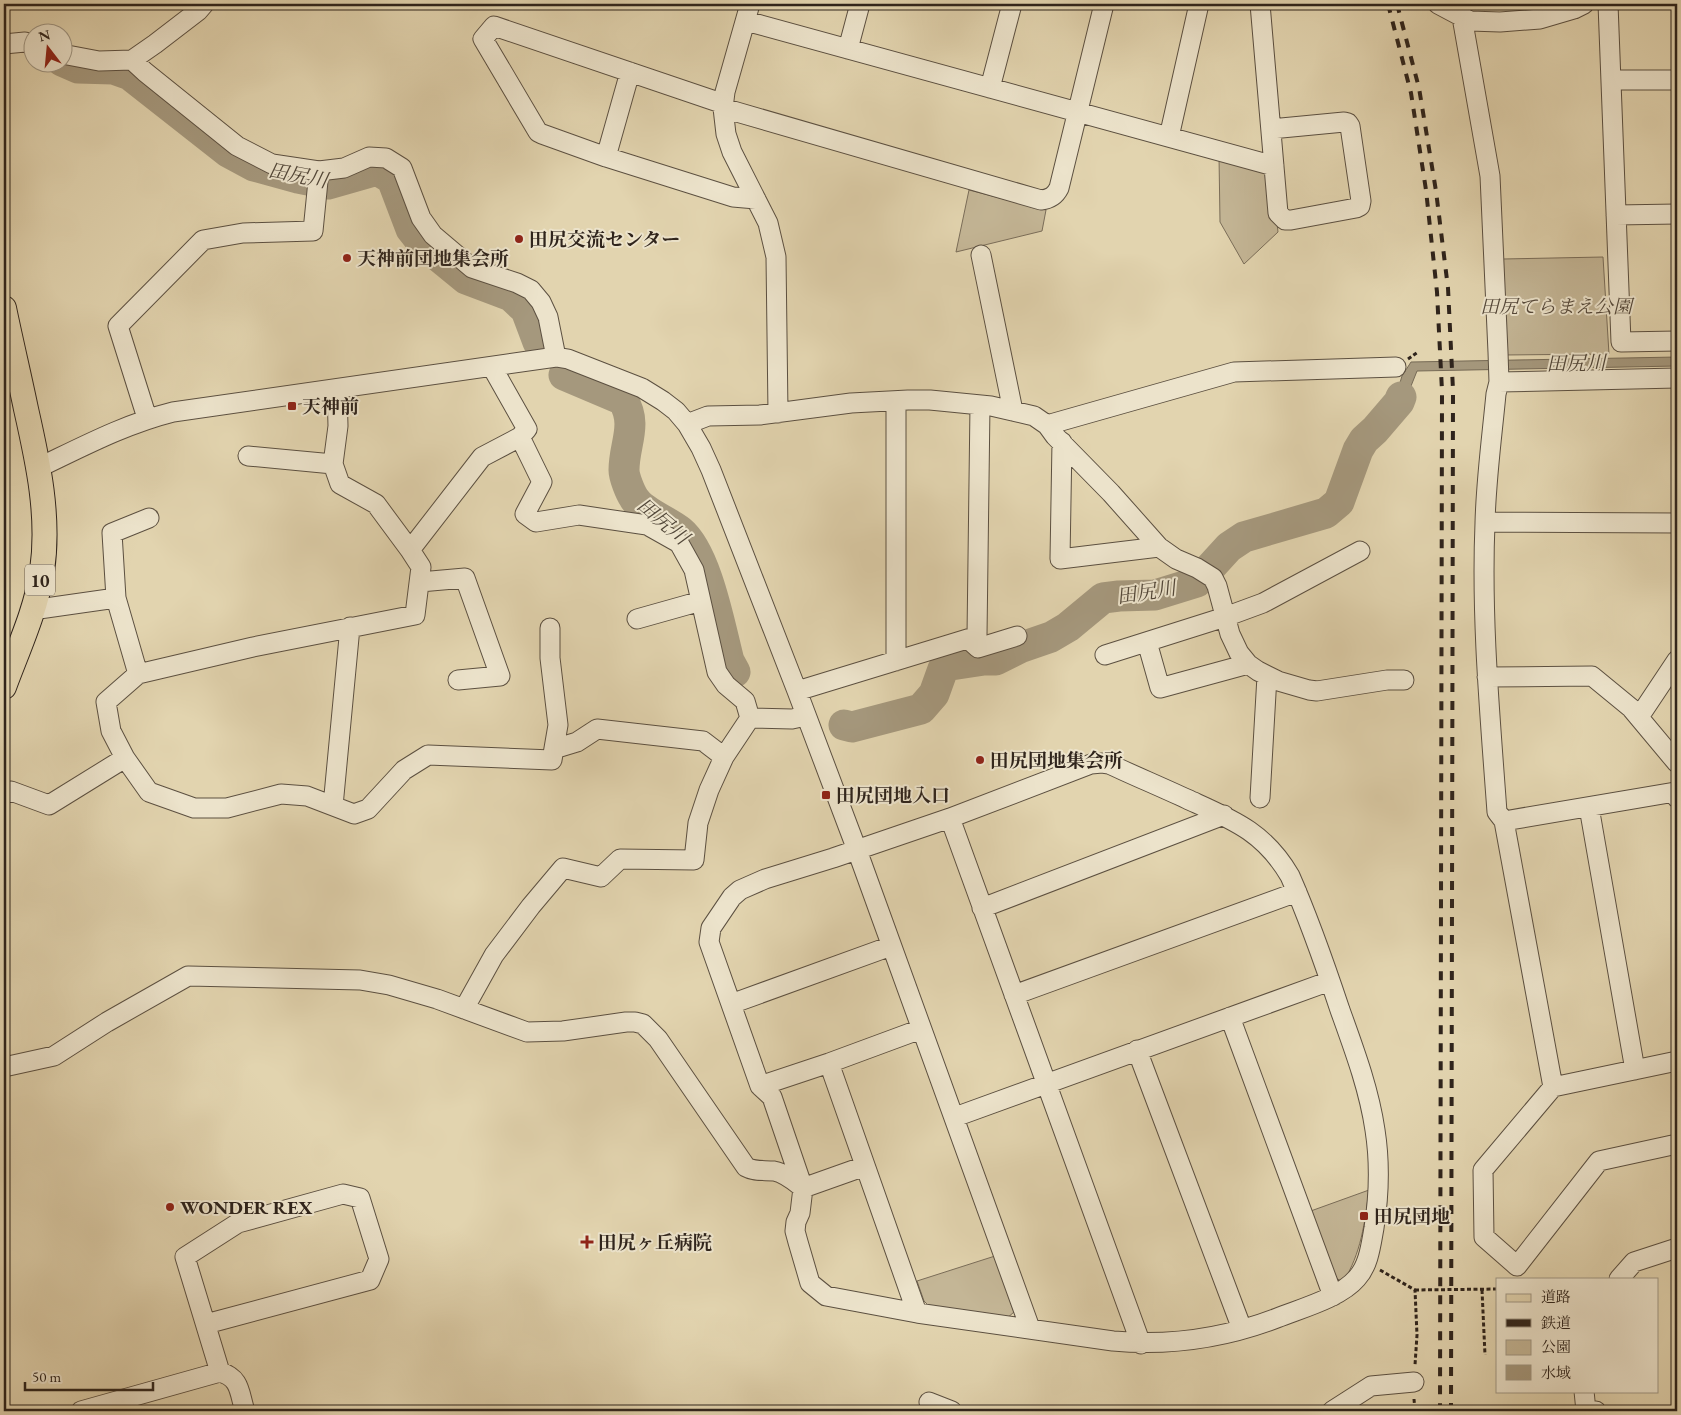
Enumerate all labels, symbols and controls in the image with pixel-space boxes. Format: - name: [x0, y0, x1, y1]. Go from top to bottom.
- north arrow: [22, 22, 72, 72]
- text: N: [36, 25, 53, 46]
- water label: 田尻川: [266, 157, 332, 194]
- place label: 田尻交流センター: [529, 227, 680, 252]
- marker: 田尻交流センター: [513, 233, 525, 245]
- place label: 天神前団地集会所: [357, 246, 509, 271]
- marker: 天神前団地集会所: [341, 252, 353, 264]
- park label: 田尻てらまえ公園: [1480, 294, 1635, 319]
- water label: 田尻川: [1546, 349, 1608, 377]
- place label: 天神前: [302, 394, 359, 419]
- marker: 天神前: [286, 400, 298, 412]
- water label: 田尻川: [632, 492, 696, 552]
- road number: 10: [25, 564, 55, 596]
- water label: 田尻川: [1114, 574, 1180, 610]
- place label: 田尻団地集会所: [990, 748, 1123, 773]
- marker: 田尻団地集会所: [974, 754, 986, 766]
- place label: 田尻団地入口: [836, 783, 950, 808]
- marker: 田尻団地入口: [820, 789, 832, 801]
- place label: WONDER REX: [180, 1195, 313, 1220]
- marker: WONDER REX: [164, 1201, 176, 1213]
- place label: 田尻団地: [1374, 1204, 1450, 1229]
- marker: 田尻団地: [1358, 1210, 1370, 1222]
- place label: 田尻ヶ丘病院: [598, 1230, 712, 1255]
- marker: 田尻ヶ丘病院: [580, 1235, 594, 1249]
- legend: [1496, 1278, 1658, 1392]
- text: 道路: [1541, 1287, 1571, 1306]
- text: 鉄道: [1541, 1313, 1571, 1332]
- text: 公園: [1541, 1337, 1571, 1356]
- scale bar: [25, 1360, 152, 1392]
- text: 水域: [1541, 1363, 1571, 1382]
- text: 50 m: [32, 1367, 61, 1386]

